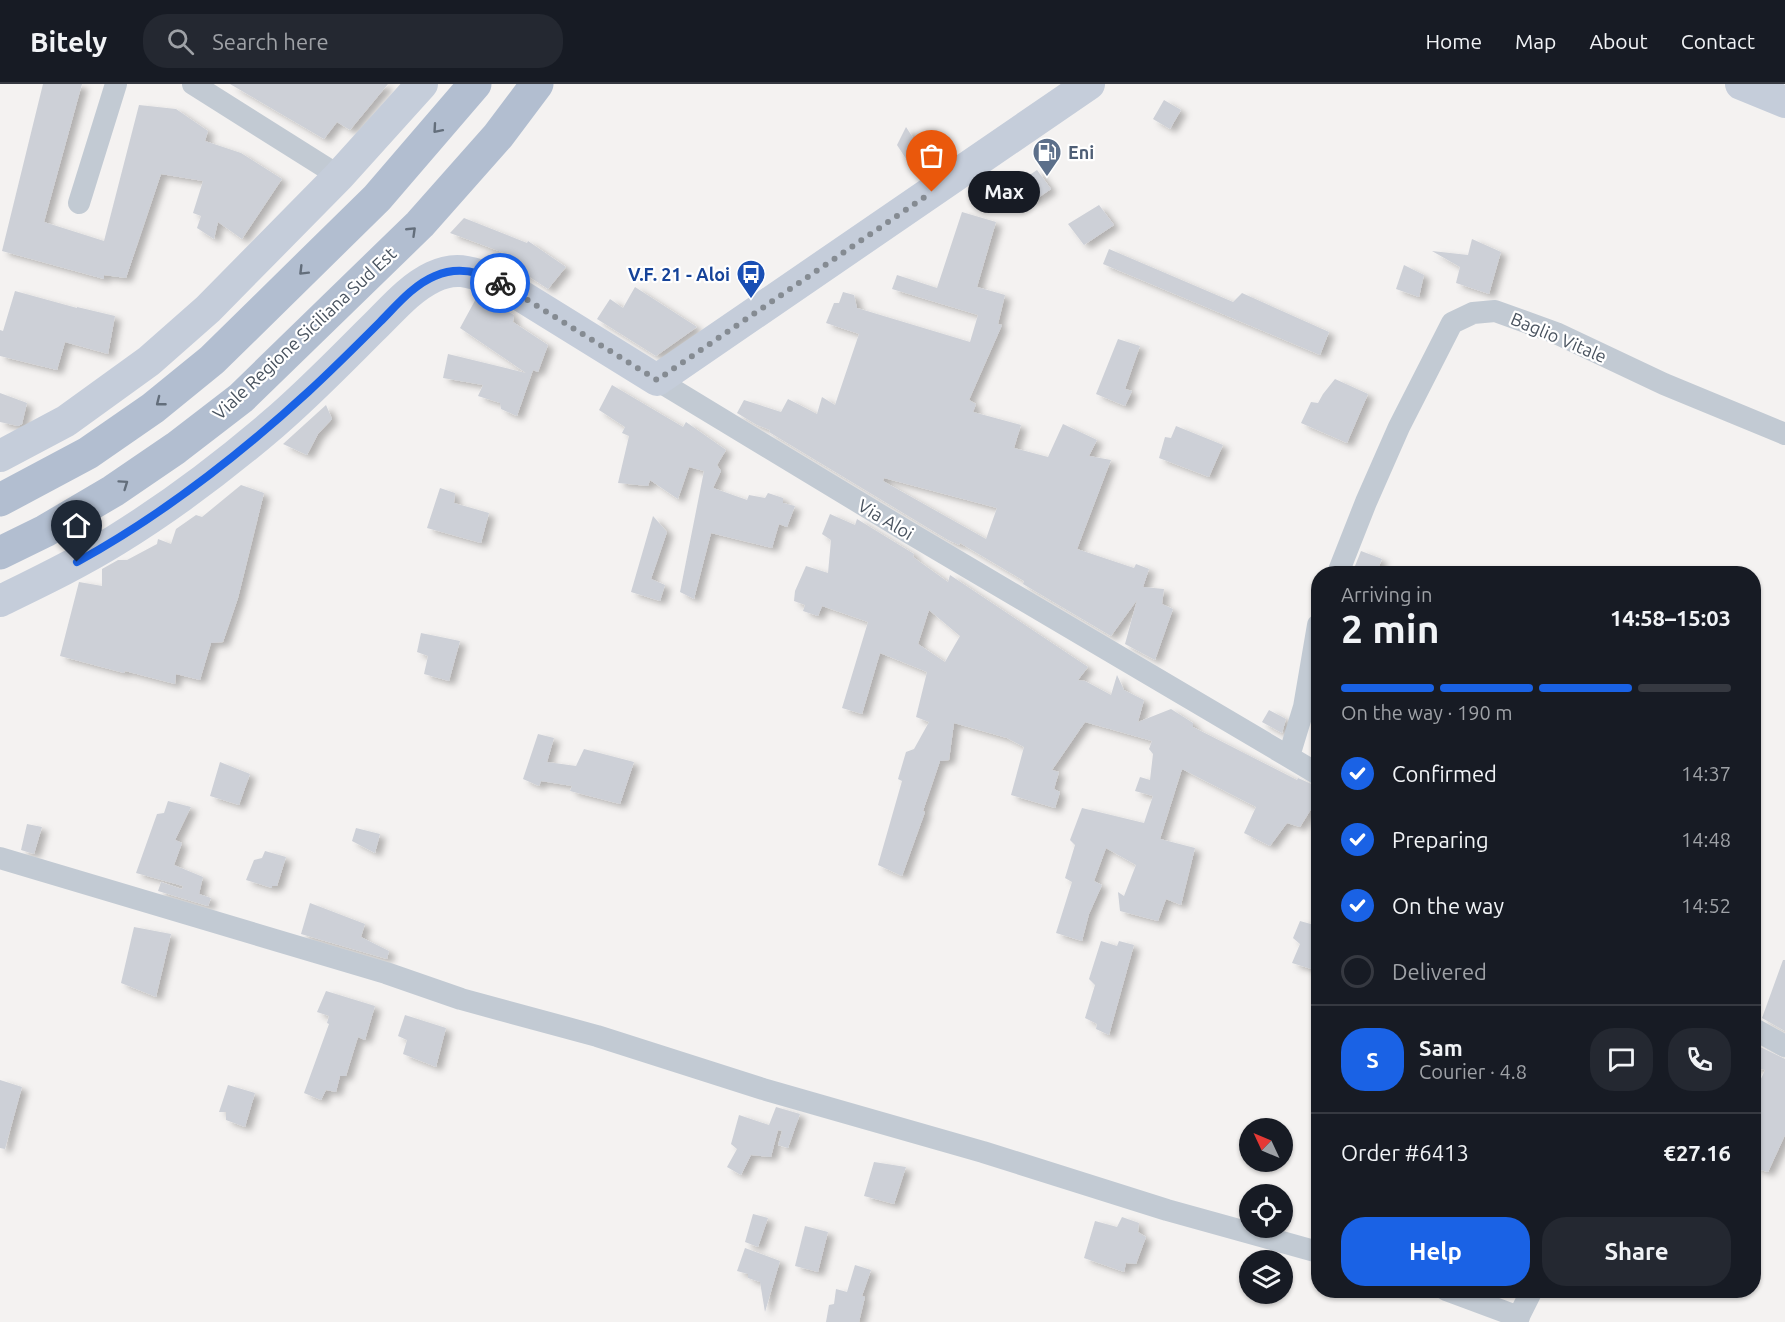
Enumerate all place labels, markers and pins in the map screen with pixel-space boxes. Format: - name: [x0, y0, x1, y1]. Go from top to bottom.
- pin: [906, 130, 957, 192]
- fuel station icon: Eni: [1031, 136, 1063, 178]
- place label: Eni: [1068, 142, 1094, 162]
- callout: Max: [968, 171, 1040, 213]
- bus stop icon: V.F. 21 - Aloi: [735, 258, 767, 300]
- place label: V.F. 21 - Aloi: [628, 264, 730, 284]
- pin: [51, 500, 102, 562]

